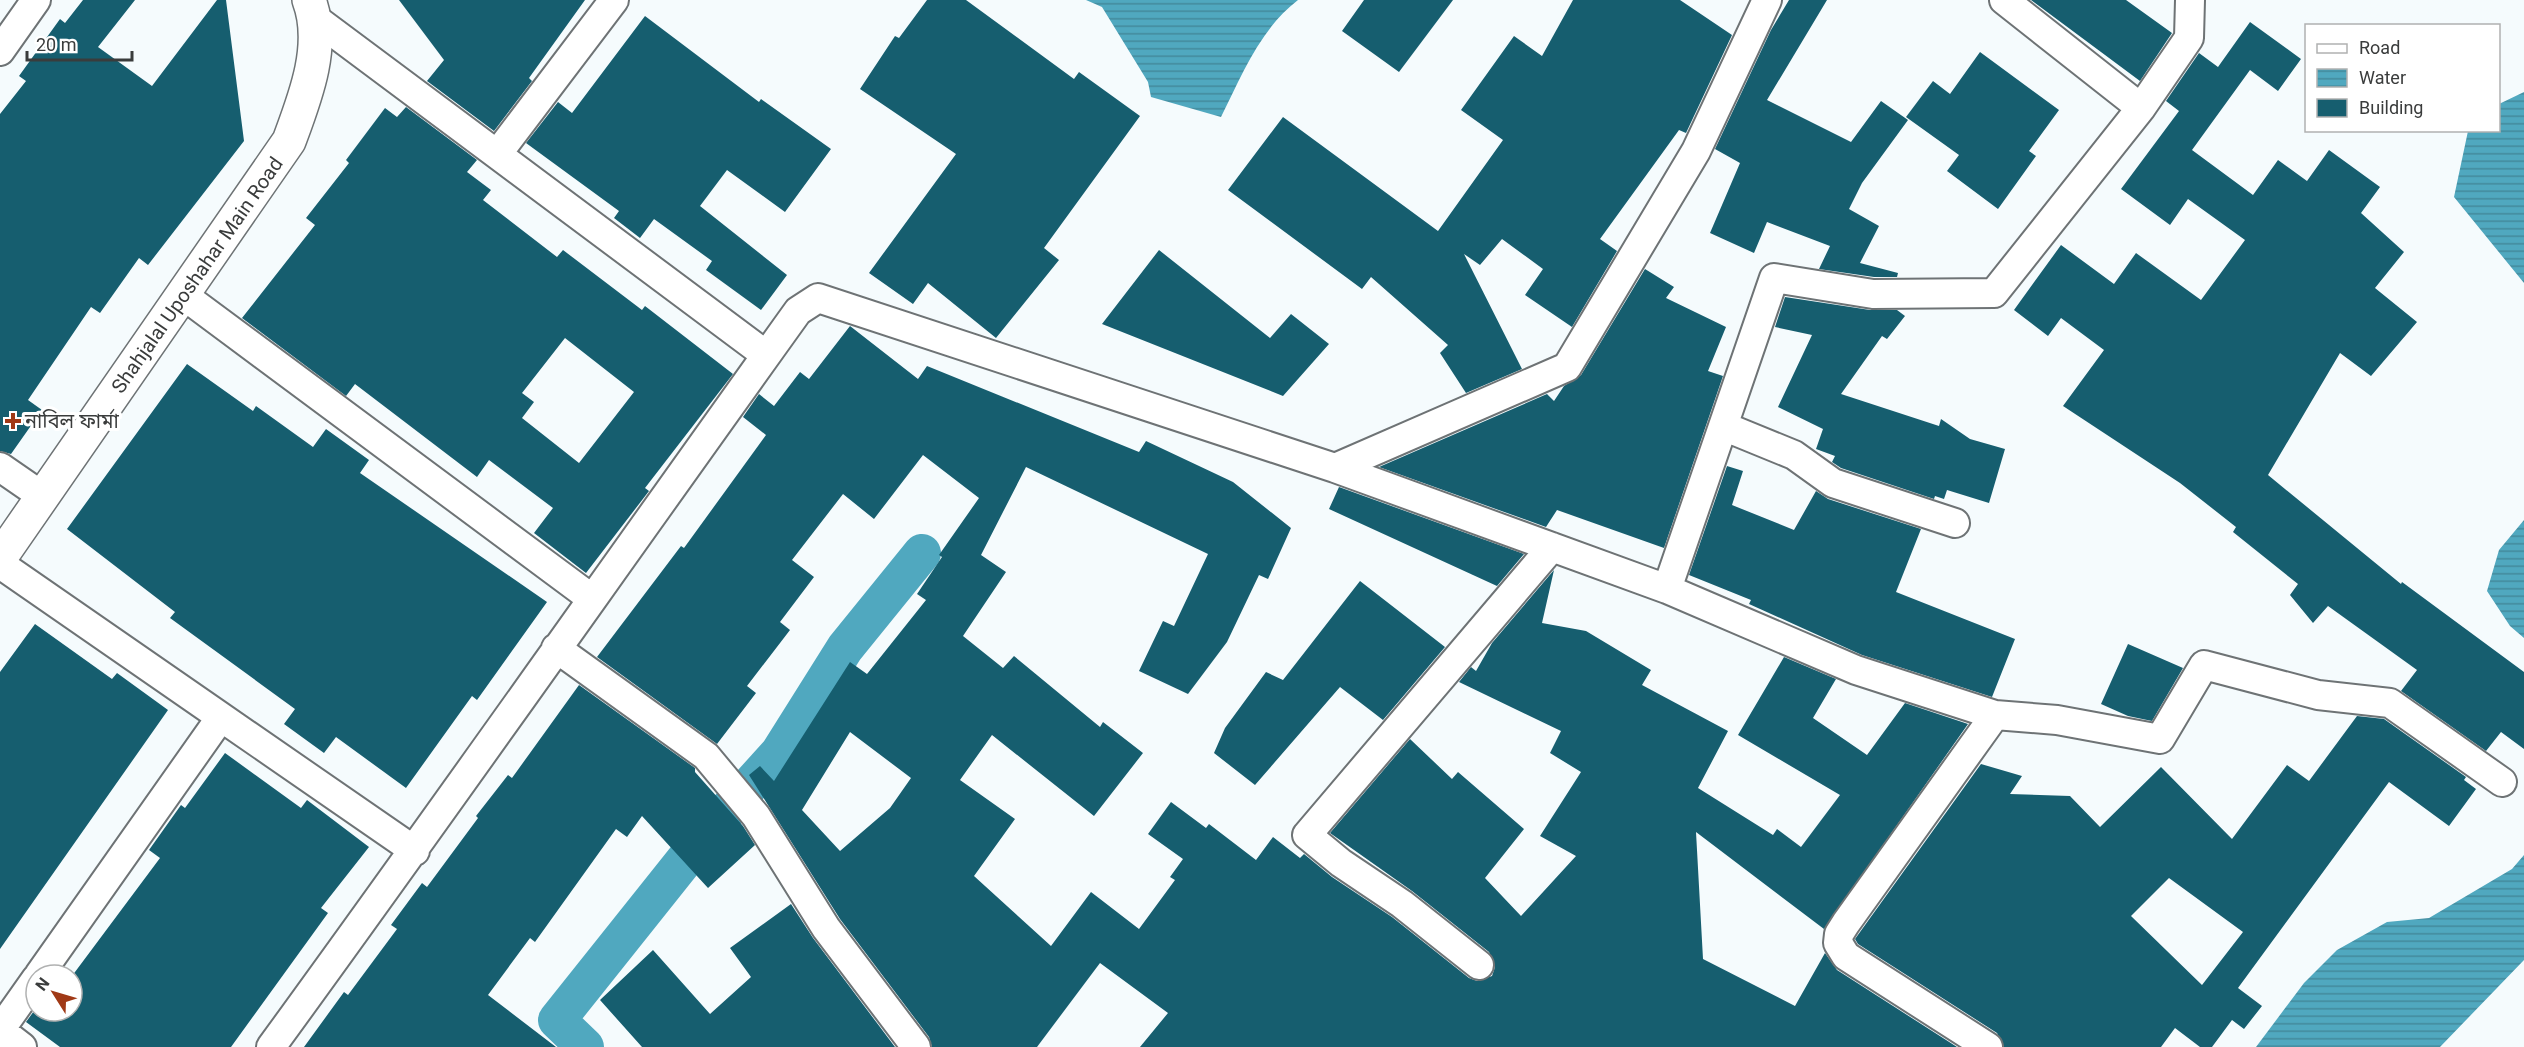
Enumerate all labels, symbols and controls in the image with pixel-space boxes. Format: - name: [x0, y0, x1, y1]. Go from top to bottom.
- scale bar: [27, 24, 132, 62]
- legend: [2305, 24, 2500, 132]
- text: 20 m: [36, 34, 76, 55]
- text: Road: [2359, 37, 2400, 58]
- text: Water: [2359, 67, 2406, 88]
- text: Building: [2359, 97, 2423, 118]
- street label: Shahjalal Uposhahar Main Road: [106, 152, 288, 398]
- place label: নাবিল ফার্মা: [24, 408, 119, 433]
- marker: নাবিল ফার্মা: [6, 414, 20, 428]
- north arrow: [24, 963, 84, 1023]
- text: N: [31, 974, 53, 995]

